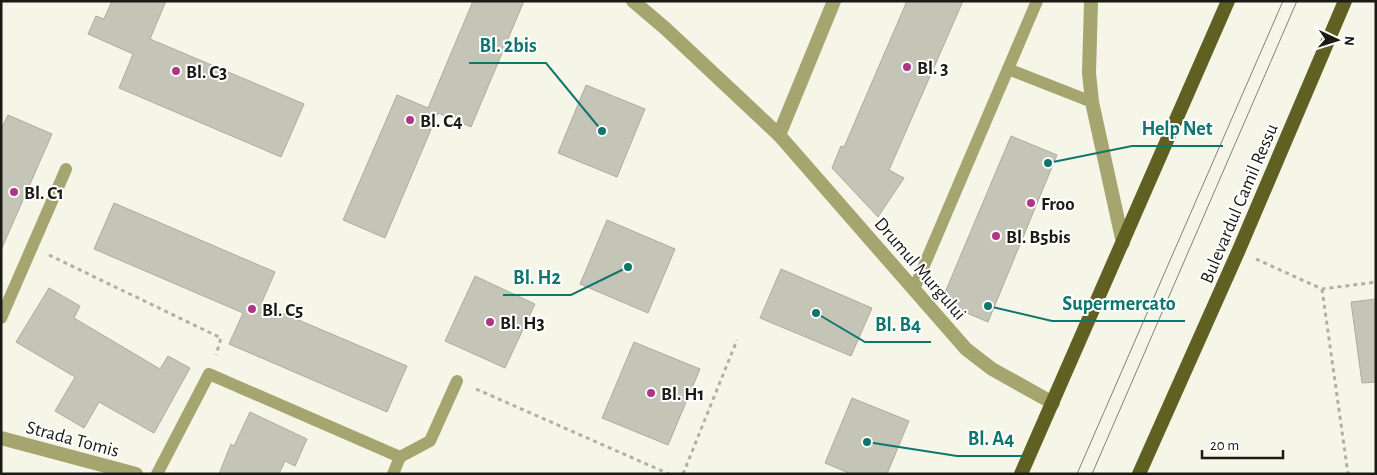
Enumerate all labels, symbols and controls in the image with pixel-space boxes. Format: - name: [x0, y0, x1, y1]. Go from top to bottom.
- north arrow: [1312, 15, 1362, 65]
- callout: Bl. 2bis: [469, 28, 546, 63]
- text: N: [1342, 35, 1356, 46]
- text: Bl. 2bis: [479, 36, 537, 56]
- place label: Bl. 3: [917, 59, 948, 78]
- marker: Bl. 3: [901, 61, 913, 73]
- place label: Bl. C3: [186, 63, 227, 82]
- marker: Bl. C3: [170, 65, 182, 77]
- callout: Help Net: [1132, 111, 1223, 146]
- place label: Bl. C4: [420, 112, 463, 131]
- marker: Bl. C4: [404, 114, 416, 126]
- text: Help Net: [1141, 119, 1213, 139]
- street label: Bulevardul Camil Ressu: [1197, 121, 1282, 286]
- place label: Bl. C1: [24, 184, 64, 203]
- marker: Bl. C1: [8, 186, 20, 198]
- place label: Froo: [1041, 195, 1075, 214]
- marker: Froo: [1025, 197, 1037, 209]
- street label: Drumul Murgului: [870, 214, 969, 324]
- place label: Bl. B5bis: [1006, 228, 1071, 247]
- marker: Bl. B5bis: [990, 230, 1002, 242]
- callout: Bl. H2: [503, 260, 571, 295]
- text: Bl. H2: [513, 268, 561, 288]
- callout: Supermercato: [1052, 286, 1185, 321]
- text: Supermercato: [1062, 294, 1176, 314]
- place label: Bl. C5: [262, 301, 303, 320]
- marker: Bl. C5: [246, 303, 258, 315]
- callout: Bl. B4: [865, 307, 931, 342]
- place label: Bl. H3: [500, 314, 545, 333]
- text: Bl. B4: [875, 315, 921, 335]
- marker: Bl. H3: [484, 316, 496, 328]
- place label: Bl. H1: [661, 385, 704, 404]
- marker: Bl. H1: [645, 387, 657, 399]
- street label: Strada Tomis: [24, 418, 121, 461]
- callout: Bl. A4: [957, 421, 1024, 456]
- scale bar: [1202, 428, 1283, 460]
- text: Bl. A4: [968, 429, 1014, 449]
- text: 20 m: [1210, 438, 1239, 453]

